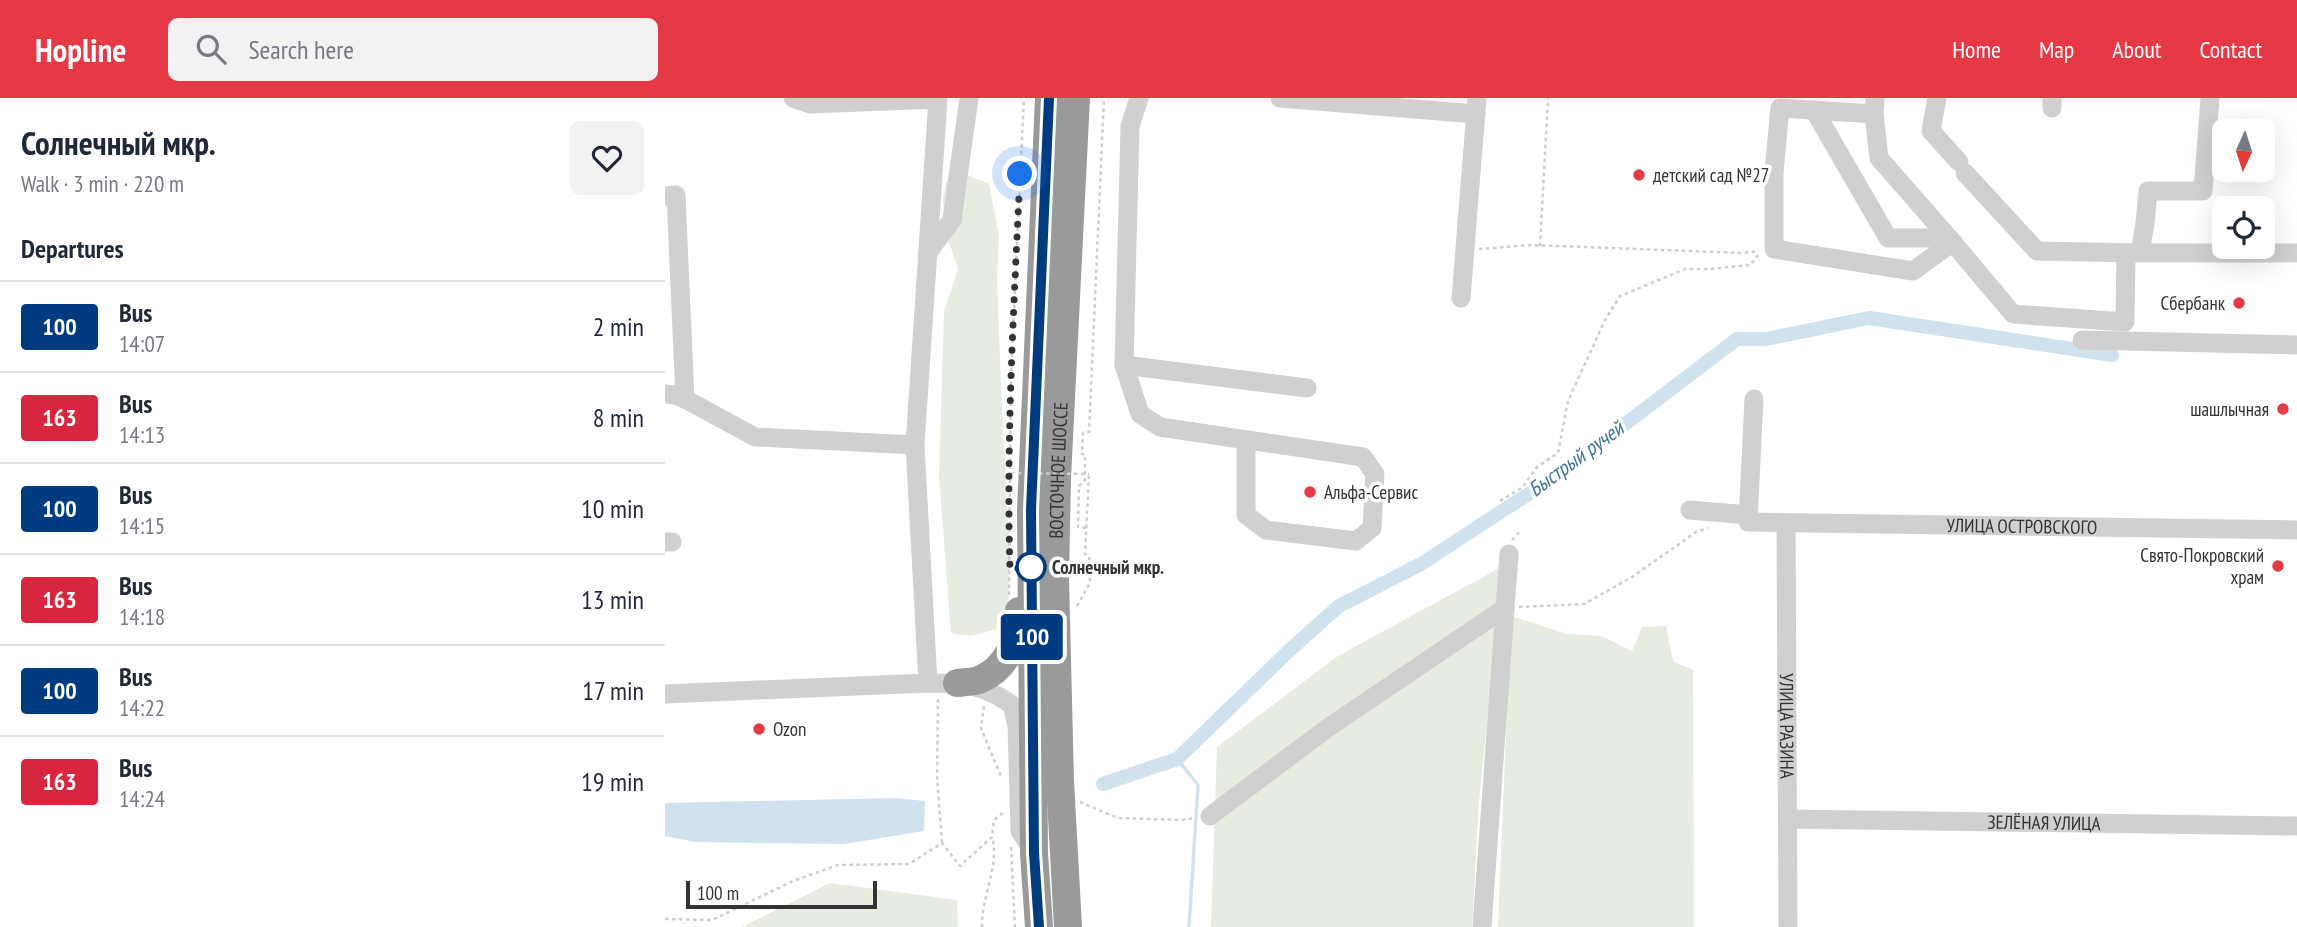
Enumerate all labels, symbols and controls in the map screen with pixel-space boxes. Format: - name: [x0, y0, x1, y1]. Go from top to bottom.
- search box: [168, 18, 658, 81]
- text: Hopline: [35, 28, 126, 71]
- icon: search: [192, 30, 230, 68]
- text: Search here: [248, 33, 354, 66]
- text: Home: [1952, 34, 2001, 65]
- text: Map: [2039, 34, 2074, 65]
- text: About: [2112, 34, 2161, 65]
- text: Contact: [2199, 34, 2262, 65]
- north arrow: [2212, 119, 2275, 182]
- map controls: [2212, 119, 2275, 259]
- text: Солнечный мкр.: [21, 121, 216, 164]
- button: heart: [570, 121, 644, 195]
- your location: [1002, 156, 1037, 191]
- place label: детский сад №27: [1653, 163, 1769, 187]
- marker: детский сад №27: [1631, 167, 1647, 183]
- text: Walk · 3 min · 220 m: [21, 169, 184, 198]
- button: locate: [2212, 196, 2275, 259]
- text: Departures: [21, 232, 124, 265]
- place label: Сбербанк: [2161, 291, 2226, 315]
- marker: Сбербанк: [2231, 295, 2247, 311]
- text: Bus: [119, 296, 152, 329]
- text: 2 min: [593, 310, 644, 343]
- text: 100: [42, 311, 77, 342]
- text: 14:07: [119, 329, 165, 358]
- text: Bus: [119, 387, 152, 420]
- place label: шашлычная: [2190, 397, 2269, 421]
- text: 8 min: [593, 401, 644, 434]
- street label: ВОСТОЧНОЕ ШОССЕ: [1044, 401, 1073, 539]
- marker: шашлычная: [2275, 401, 2291, 417]
- text: 163: [42, 402, 77, 433]
- water label: Быстрый ручей: [1523, 414, 1630, 502]
- text: 14:13: [119, 420, 165, 449]
- text: Bus: [119, 478, 152, 511]
- place label: Альфа-Сервис: [1324, 480, 1418, 504]
- marker: Альфа-Сервис: [1302, 484, 1318, 500]
- text: 10 min: [581, 492, 644, 525]
- text: 100: [42, 493, 77, 524]
- text: 14:15: [119, 511, 165, 540]
- street label: УЛИЦА ОСТРОВСКОГО: [1946, 513, 2098, 539]
- place label: Свято-Покровский храм: [2140, 543, 2264, 589]
- marker: Солнечный мкр.: [1016, 552, 1046, 582]
- place label: Солнечный мкр.: [1052, 555, 1164, 579]
- marker: Свято-Покровский храм: [2270, 558, 2286, 574]
- text: Bus: [119, 569, 152, 602]
- text: 13 min: [581, 583, 644, 616]
- text: 163: [42, 584, 77, 615]
- text: 14:18: [119, 602, 165, 631]
- line badge: 100: [992, 614, 1072, 660]
- text: 100: [1015, 621, 1049, 652]
- text: Bus: [119, 660, 152, 693]
- street label: УЛИЦА РАЗИНА: [1775, 673, 1799, 779]
- text: 17 min: [582, 674, 644, 707]
- text: 100: [42, 675, 77, 706]
- text: 14:22: [119, 693, 165, 722]
- place label: Ozon: [773, 717, 806, 741]
- marker: Ozon: [751, 721, 767, 737]
- text: Bus: [119, 751, 152, 784]
- text: 19 min: [581, 765, 644, 798]
- text: 163: [42, 766, 77, 797]
- text: 14:24: [119, 784, 165, 813]
- street label: ЗЕЛЁНАЯ УЛИЦА: [1987, 810, 2101, 835]
- scale bar: [686, 878, 877, 910]
- text: 100 m: [697, 881, 739, 905]

